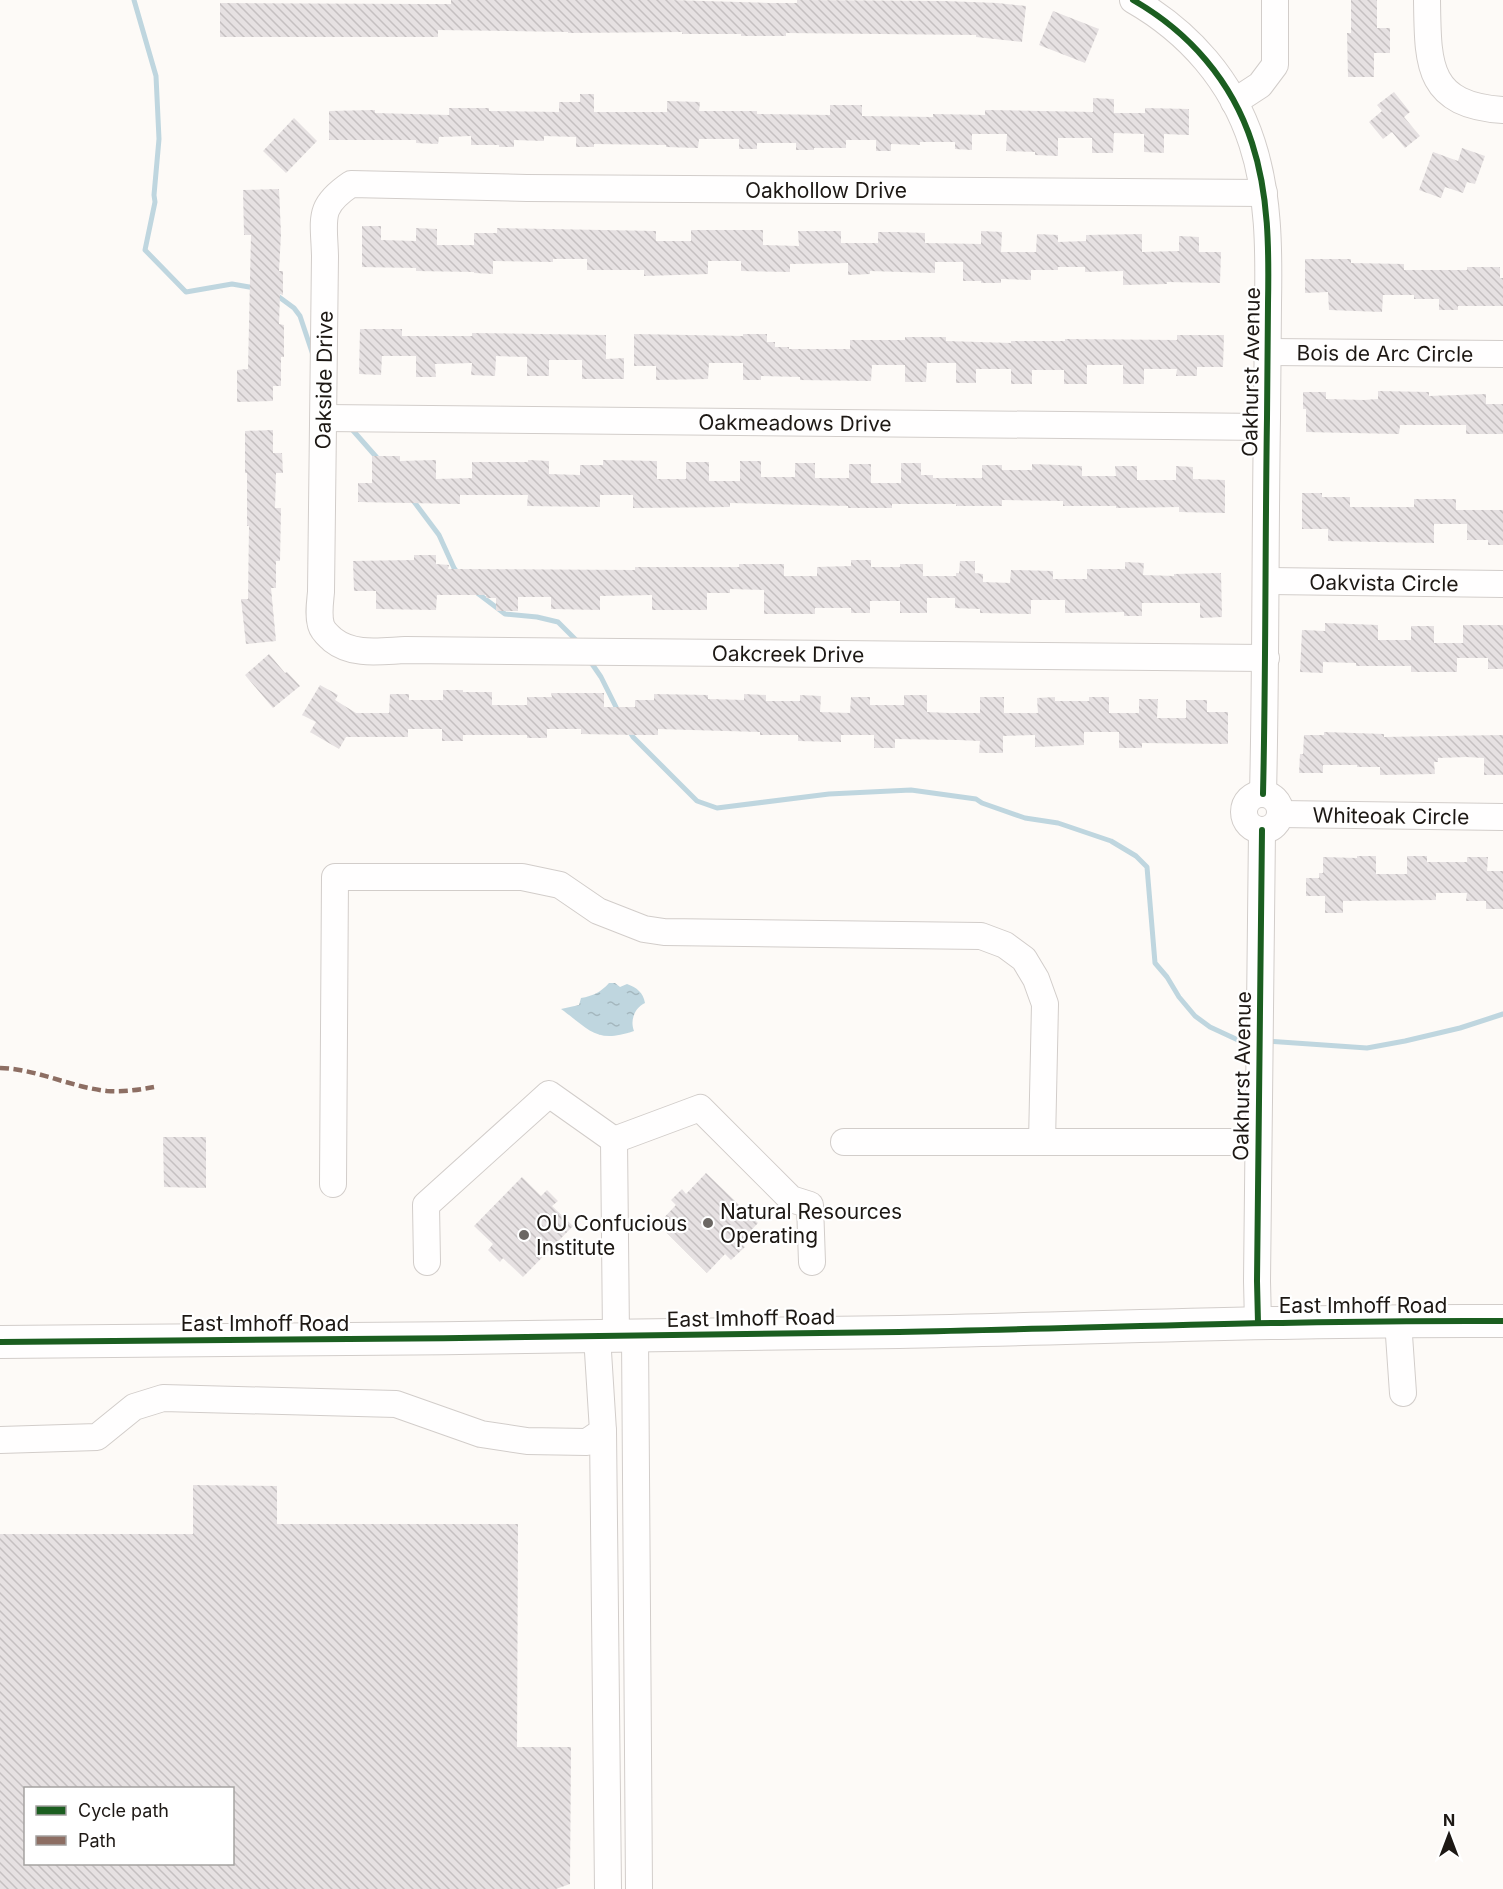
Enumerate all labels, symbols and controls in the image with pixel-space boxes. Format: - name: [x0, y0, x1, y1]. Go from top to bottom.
- street label: Oakhollow Drive: [745, 178, 907, 203]
- street label: Oakhurst Avenue: [1237, 287, 1265, 457]
- street label: Oakside Drive: [310, 310, 338, 450]
- street label: Bois de Arc Circle: [1297, 340, 1473, 366]
- street label: Oakmeadows Drive: [698, 409, 892, 436]
- street label: Oakvista Circle: [1309, 569, 1459, 596]
- street label: Oakcreek Drive: [712, 640, 864, 667]
- street label: Whiteoak Circle: [1313, 802, 1469, 829]
- street label: Oakhurst Avenue: [1228, 991, 1256, 1161]
- place label: Natural Resources Operating: [720, 1199, 902, 1248]
- place label: OU Confucious Institute: [536, 1211, 687, 1260]
- marker: Natural Resources Operating: [701, 1216, 715, 1230]
- marker: OU Confucious Institute: [517, 1228, 531, 1242]
- street label: East Imhoff Road: [1279, 1293, 1447, 1318]
- street label: East Imhoff Road: [666, 1304, 836, 1332]
- street label: East Imhoff Road: [181, 1311, 349, 1336]
- legend: [24, 1787, 234, 1865]
- text: Cycle path: [78, 1800, 169, 1821]
- north arrow: [1419, 1805, 1479, 1865]
- text: N: [1443, 1810, 1455, 1830]
- text: Path: [78, 1830, 116, 1851]

